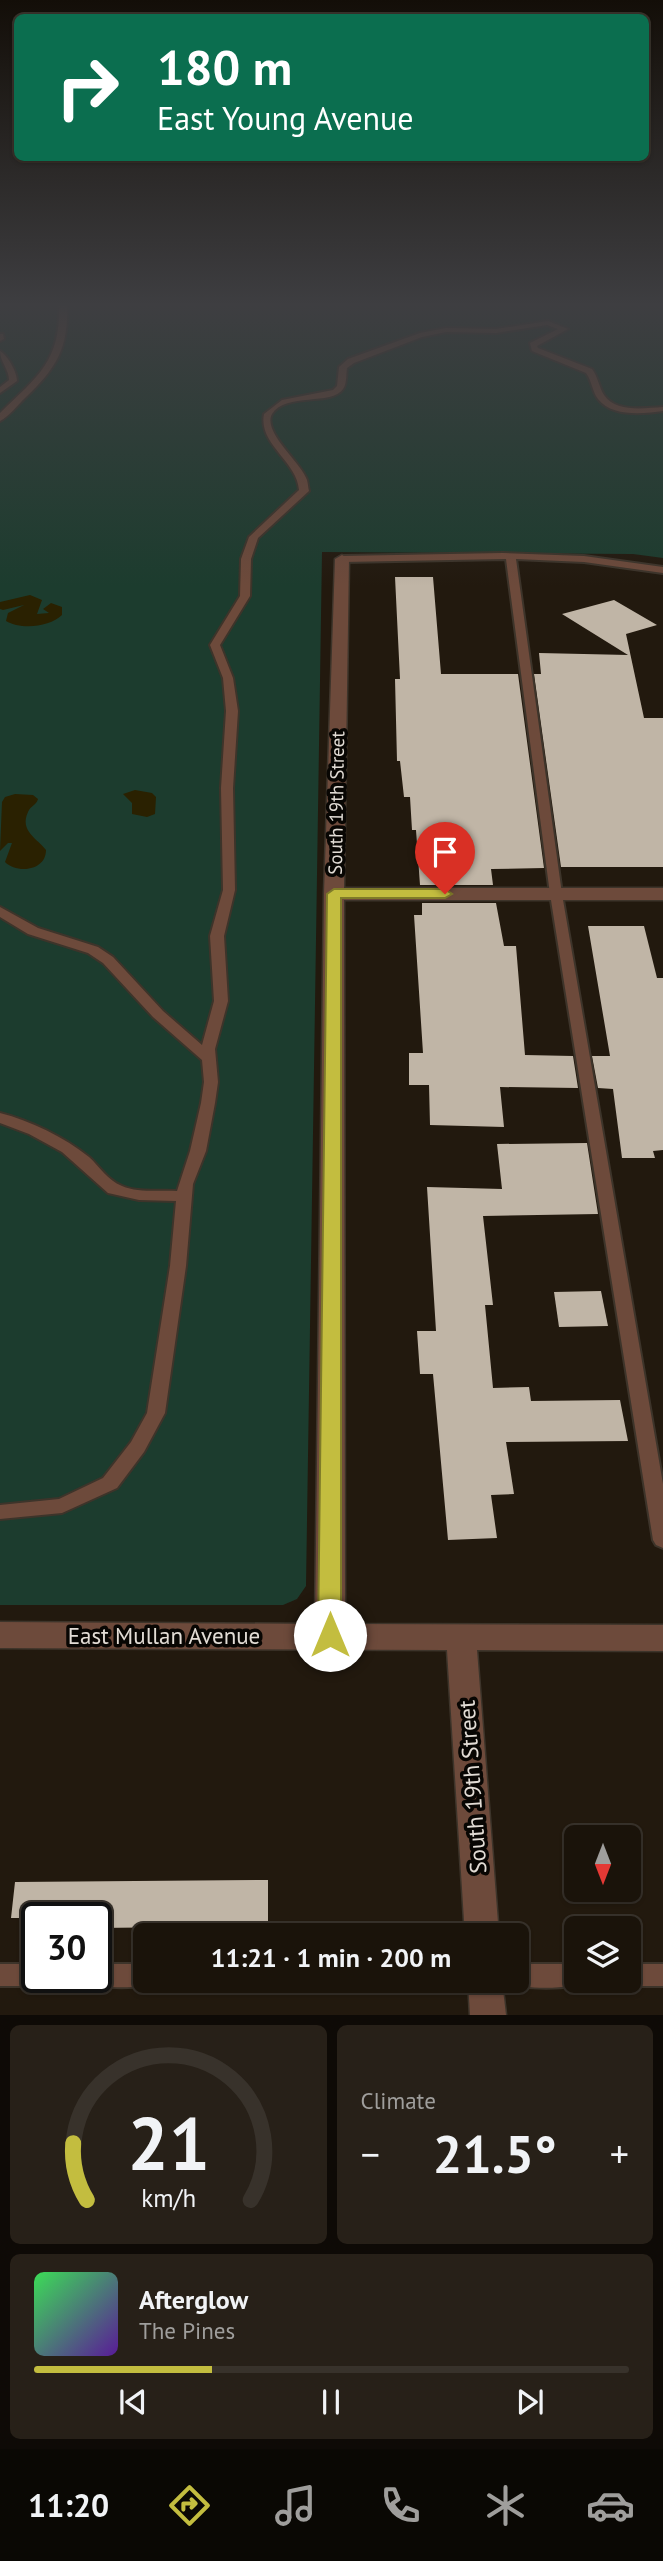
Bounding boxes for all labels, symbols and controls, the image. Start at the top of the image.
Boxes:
text: 180 m [157,35,292,99]
icon: right [42,42,133,133]
text: East Young Avenue [157,97,414,139]
street label: South 19th Street [323,730,349,875]
pin [415,822,475,894]
icon: arrive [426,833,464,871]
position arrow [293,1598,367,1672]
street label: East Mullan Avenue [68,1621,260,1650]
street label: South 19th Street [451,1699,493,1875]
north arrow [564,1825,640,1902]
map controls [564,1825,641,1993]
speed limit sign: 30 [21,1902,112,1993]
button: layers [564,1916,641,1993]
text: 11:21 · 1 min · 200 m [211,1941,451,1974]
text: Climate [361,2086,436,2115]
text: 21 [127,2097,210,2191]
text: 21.5° [433,2120,557,2187]
text: − [361,2129,380,2178]
text: + [610,2129,629,2178]
text: km/h [141,2182,196,2214]
text: Afterglow [139,2283,248,2316]
text: The Pines [139,2316,235,2345]
icon: previous [114,2383,152,2421]
icon: pause [312,2383,350,2421]
icon: next [511,2383,549,2421]
icon: directions [165,2481,214,2530]
icon: music [271,2481,320,2530]
icon: phone [376,2481,425,2530]
icon: climate [481,2481,530,2530]
icon: car [586,2481,635,2530]
text: 11:20 [28,2484,109,2526]

